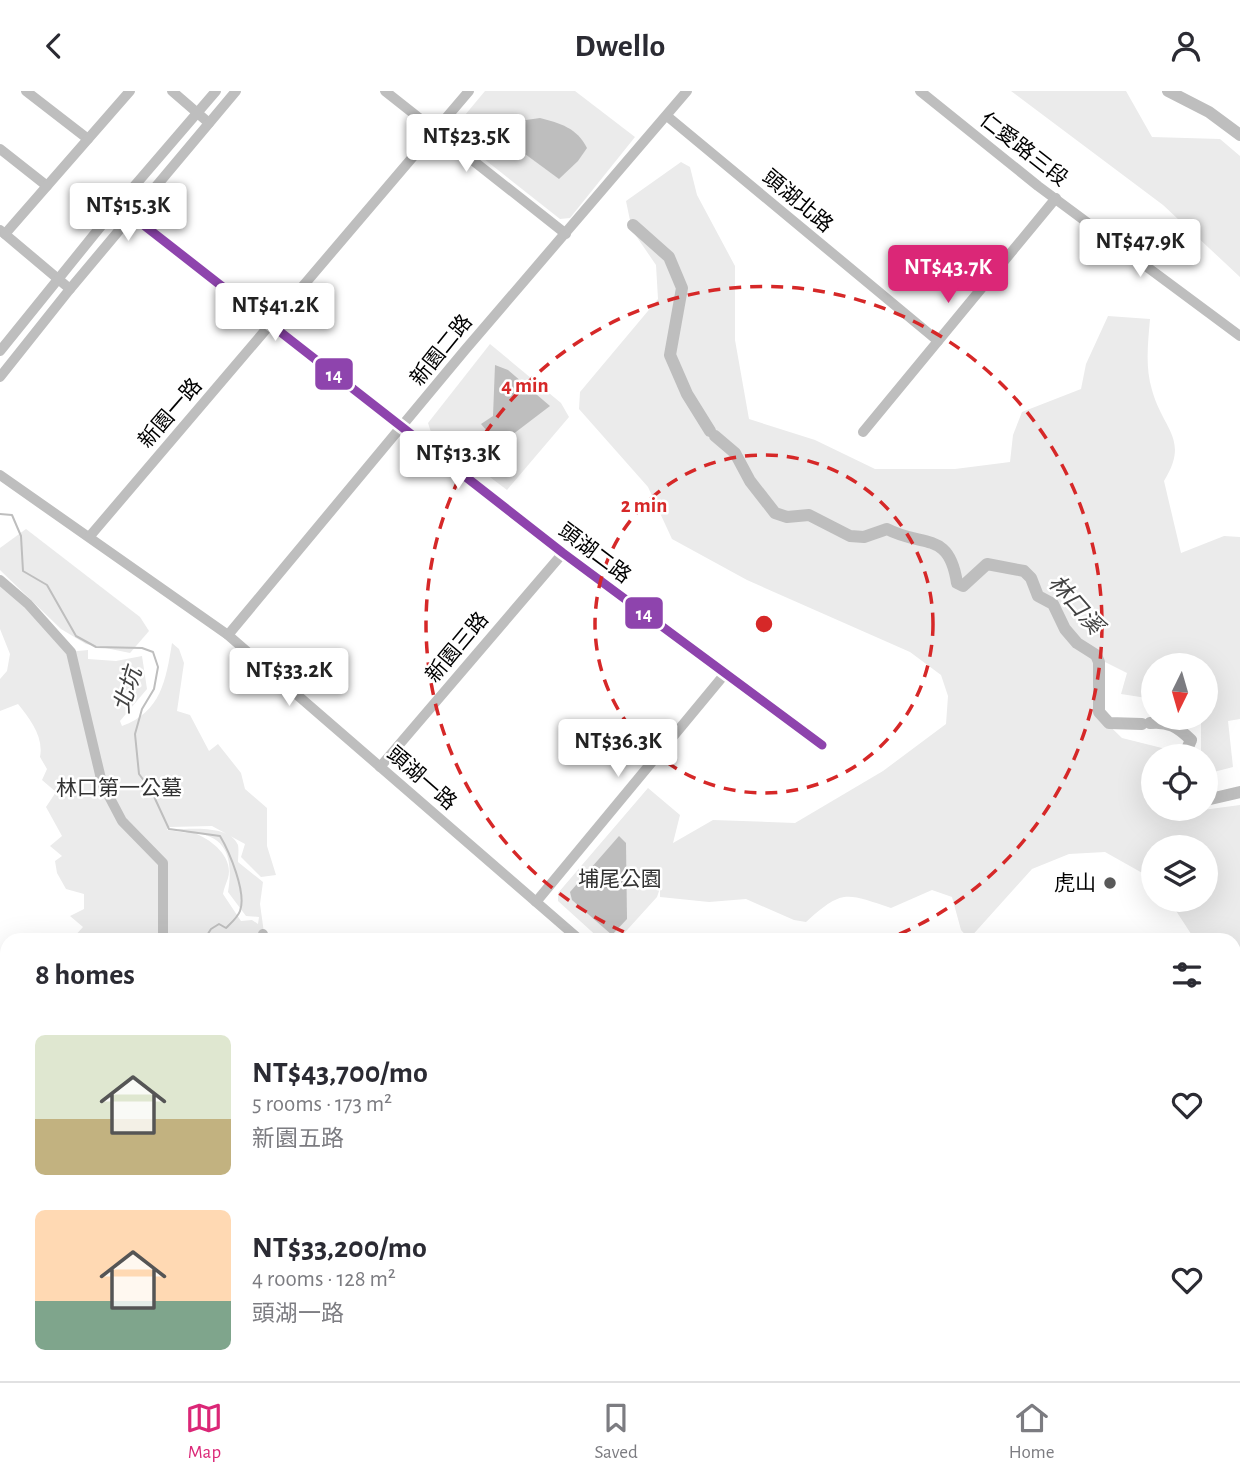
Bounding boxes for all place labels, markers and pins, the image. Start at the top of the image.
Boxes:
pin: NT$23.5K [394,115,538,174]
pin: NT$15.3K [56,183,200,243]
pin: NT$47.9K [1068,219,1212,279]
pin: NT$43.7K [876,245,1020,305]
pin: NT$41.2K [203,283,347,343]
pin: NT$13.3K [386,431,530,491]
centre of rings [752,612,776,636]
pin: NT$33.2K [217,649,361,708]
pin: NT$36.3K [546,719,690,779]
place label: 虎山 [1054,872,1096,894]
marker: 虎山 [1102,875,1118,891]

